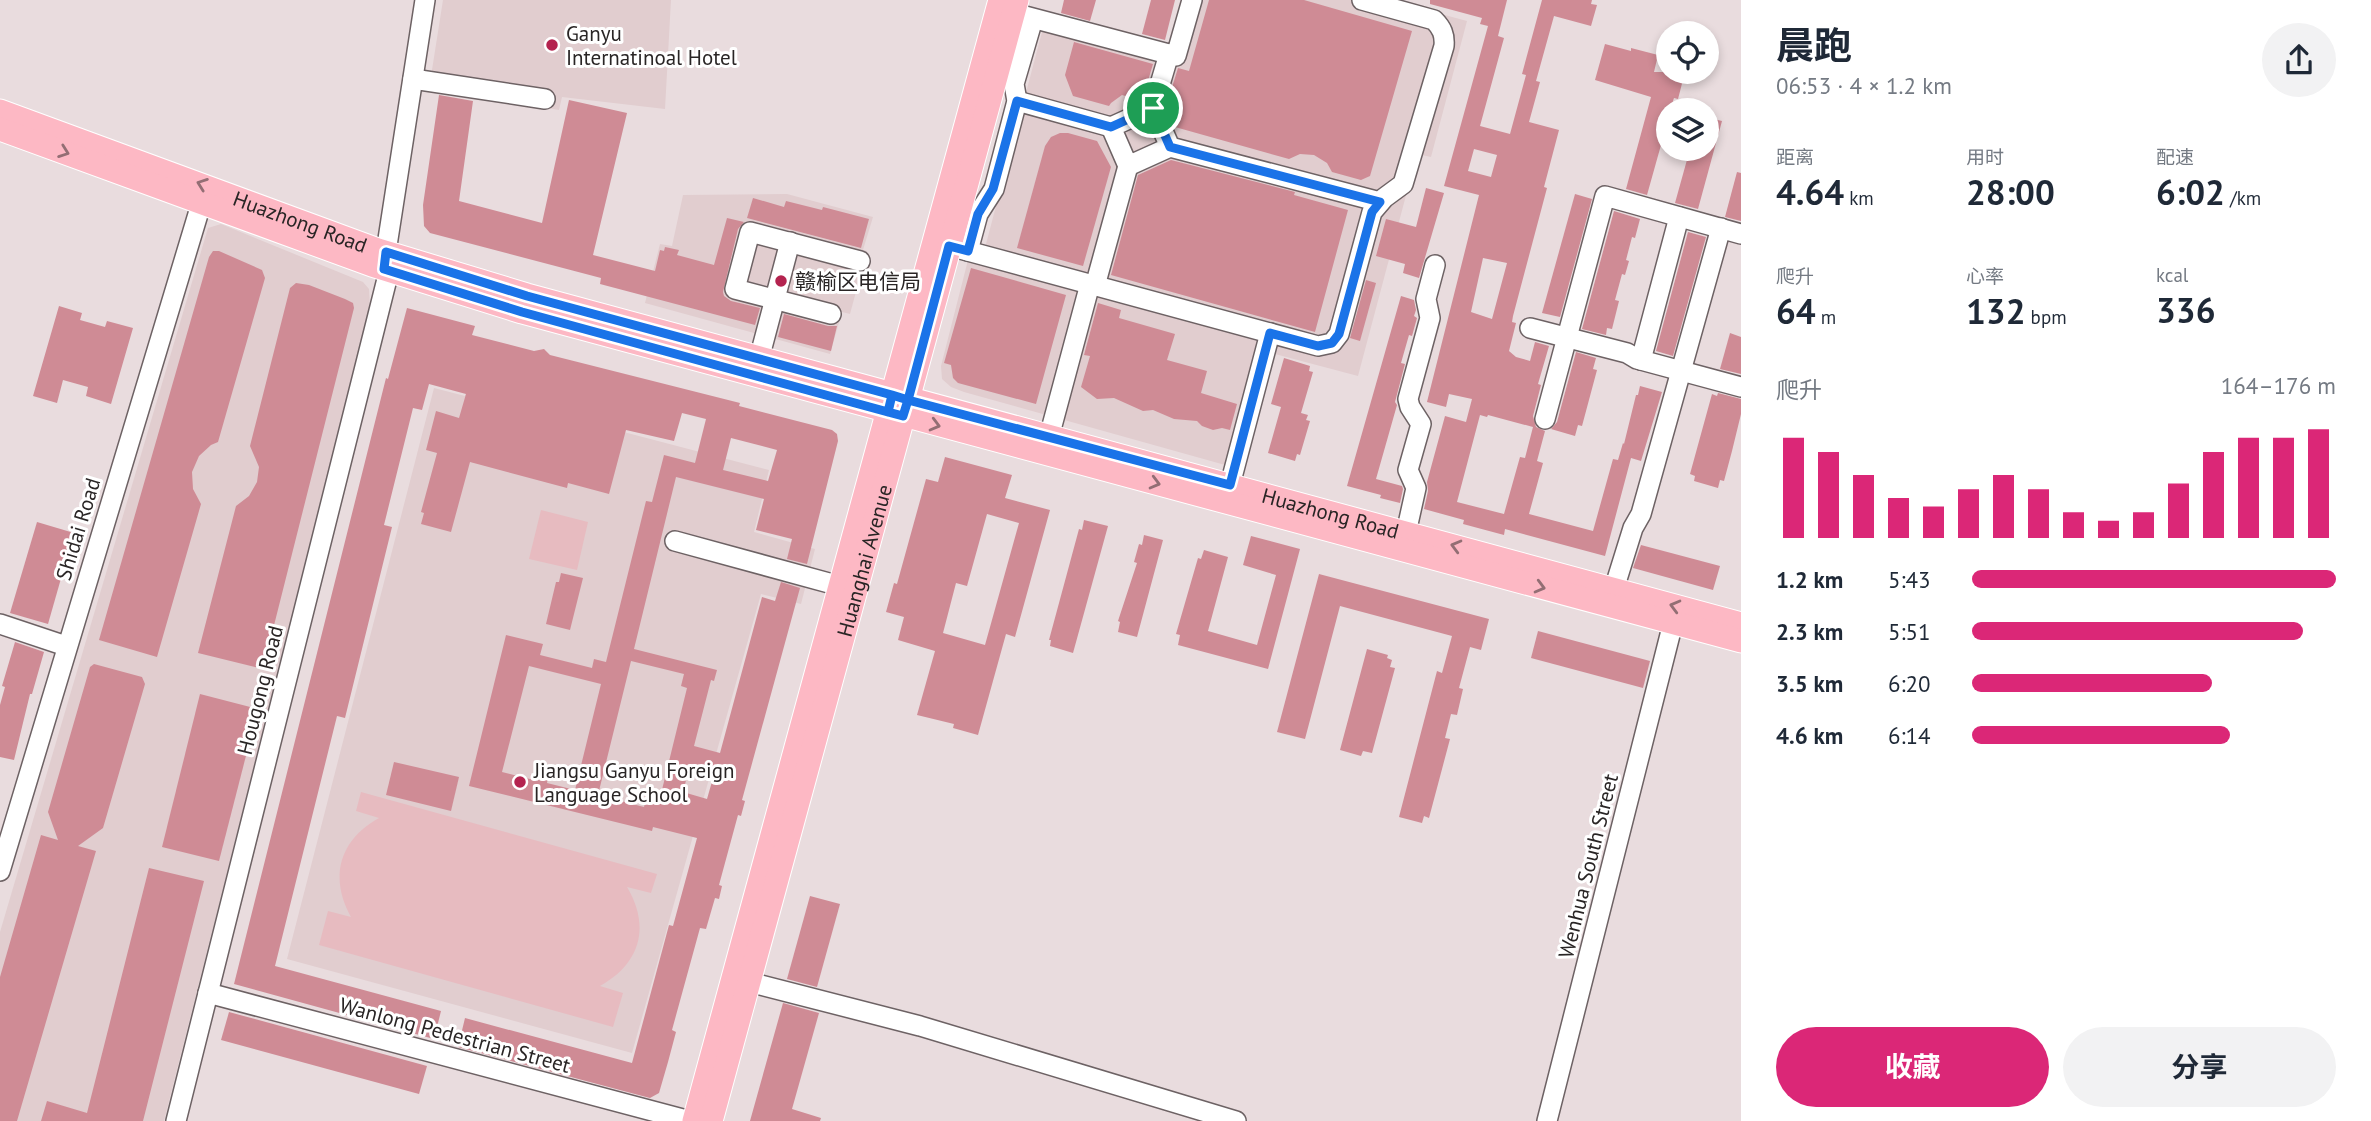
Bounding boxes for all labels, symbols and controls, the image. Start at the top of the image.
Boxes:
place label: Ganyu Internatinoal Hotel [566,20,737,71]
text: 晨跑 [1776,20,1852,69]
map controls [1656,21,1719,161]
button: locate [1656,21,1719,84]
button: share [2262,23,2336,97]
marker: Ganyu Internatinoal Hotel [544,37,560,53]
text: 06:53 · 4 × 1.2 km [1776,71,1952,100]
pin [1123,78,1183,138]
icon: arrive [1134,89,1172,127]
button: layers [1656,98,1719,161]
one-way arrow [58,143,70,157]
text: 距离 [1776,145,1814,169]
text: 用时 [1966,145,2004,169]
text: 配速 [2156,145,2194,169]
text: 4.64 [1776,169,1844,215]
text: 28:00 [1966,169,2055,215]
text: 6:02 [2156,169,2225,215]
one-way arrow [197,178,209,192]
street label: Huazhong Road [230,184,371,258]
text: km [1844,186,1874,210]
text: /km [2225,186,2261,210]
text: kcal [2156,263,2188,287]
text: 爬升 [1776,264,1814,288]
text: 心率 [1966,264,2004,288]
place label: 赣榆区电信局 [795,268,921,295]
marker: 赣榆区电信局 [773,273,789,289]
text: 336 [2156,287,2216,333]
text: 64 [1776,288,1816,334]
text: 132 [1966,288,2026,334]
text: m [1816,305,1836,329]
text: bpm [2026,305,2067,329]
text: 164–176 m [2221,371,2336,400]
text: 爬升 [1776,375,1822,404]
one-way arrow [929,416,941,431]
street label: Shidai Road [50,475,106,583]
one-way arrow [1149,475,1161,489]
street label: Huanghai Avenue [830,481,898,640]
street label: Huazhong Road [1259,481,1402,544]
one-way arrow [1450,540,1462,554]
text: 1.2 km [1776,565,1843,594]
text: 5:43 [1888,565,1931,594]
one-way arrow [1534,579,1546,593]
one-way arrow [1669,600,1681,614]
text: 2.3 km [1776,617,1843,646]
text: 5:51 [1888,617,1931,646]
street label: Hougong Road [231,623,289,757]
text: 3.5 km [1776,669,1843,698]
text: 6:20 [1888,669,1931,698]
text: 4.6 km [1776,721,1843,750]
text: 6:14 [1888,721,1931,750]
place label: Jiangsu Ganyu Foreign Language School [533,757,734,808]
street label: Wenhua South Street [1552,771,1624,961]
marker: Jiangsu Ganyu Foreign Language School [512,774,528,790]
street label: Wanlong Pedestrian Street [337,991,573,1079]
button: 收藏 [1776,1027,2049,1107]
button: 分享 [2063,1027,2336,1107]

